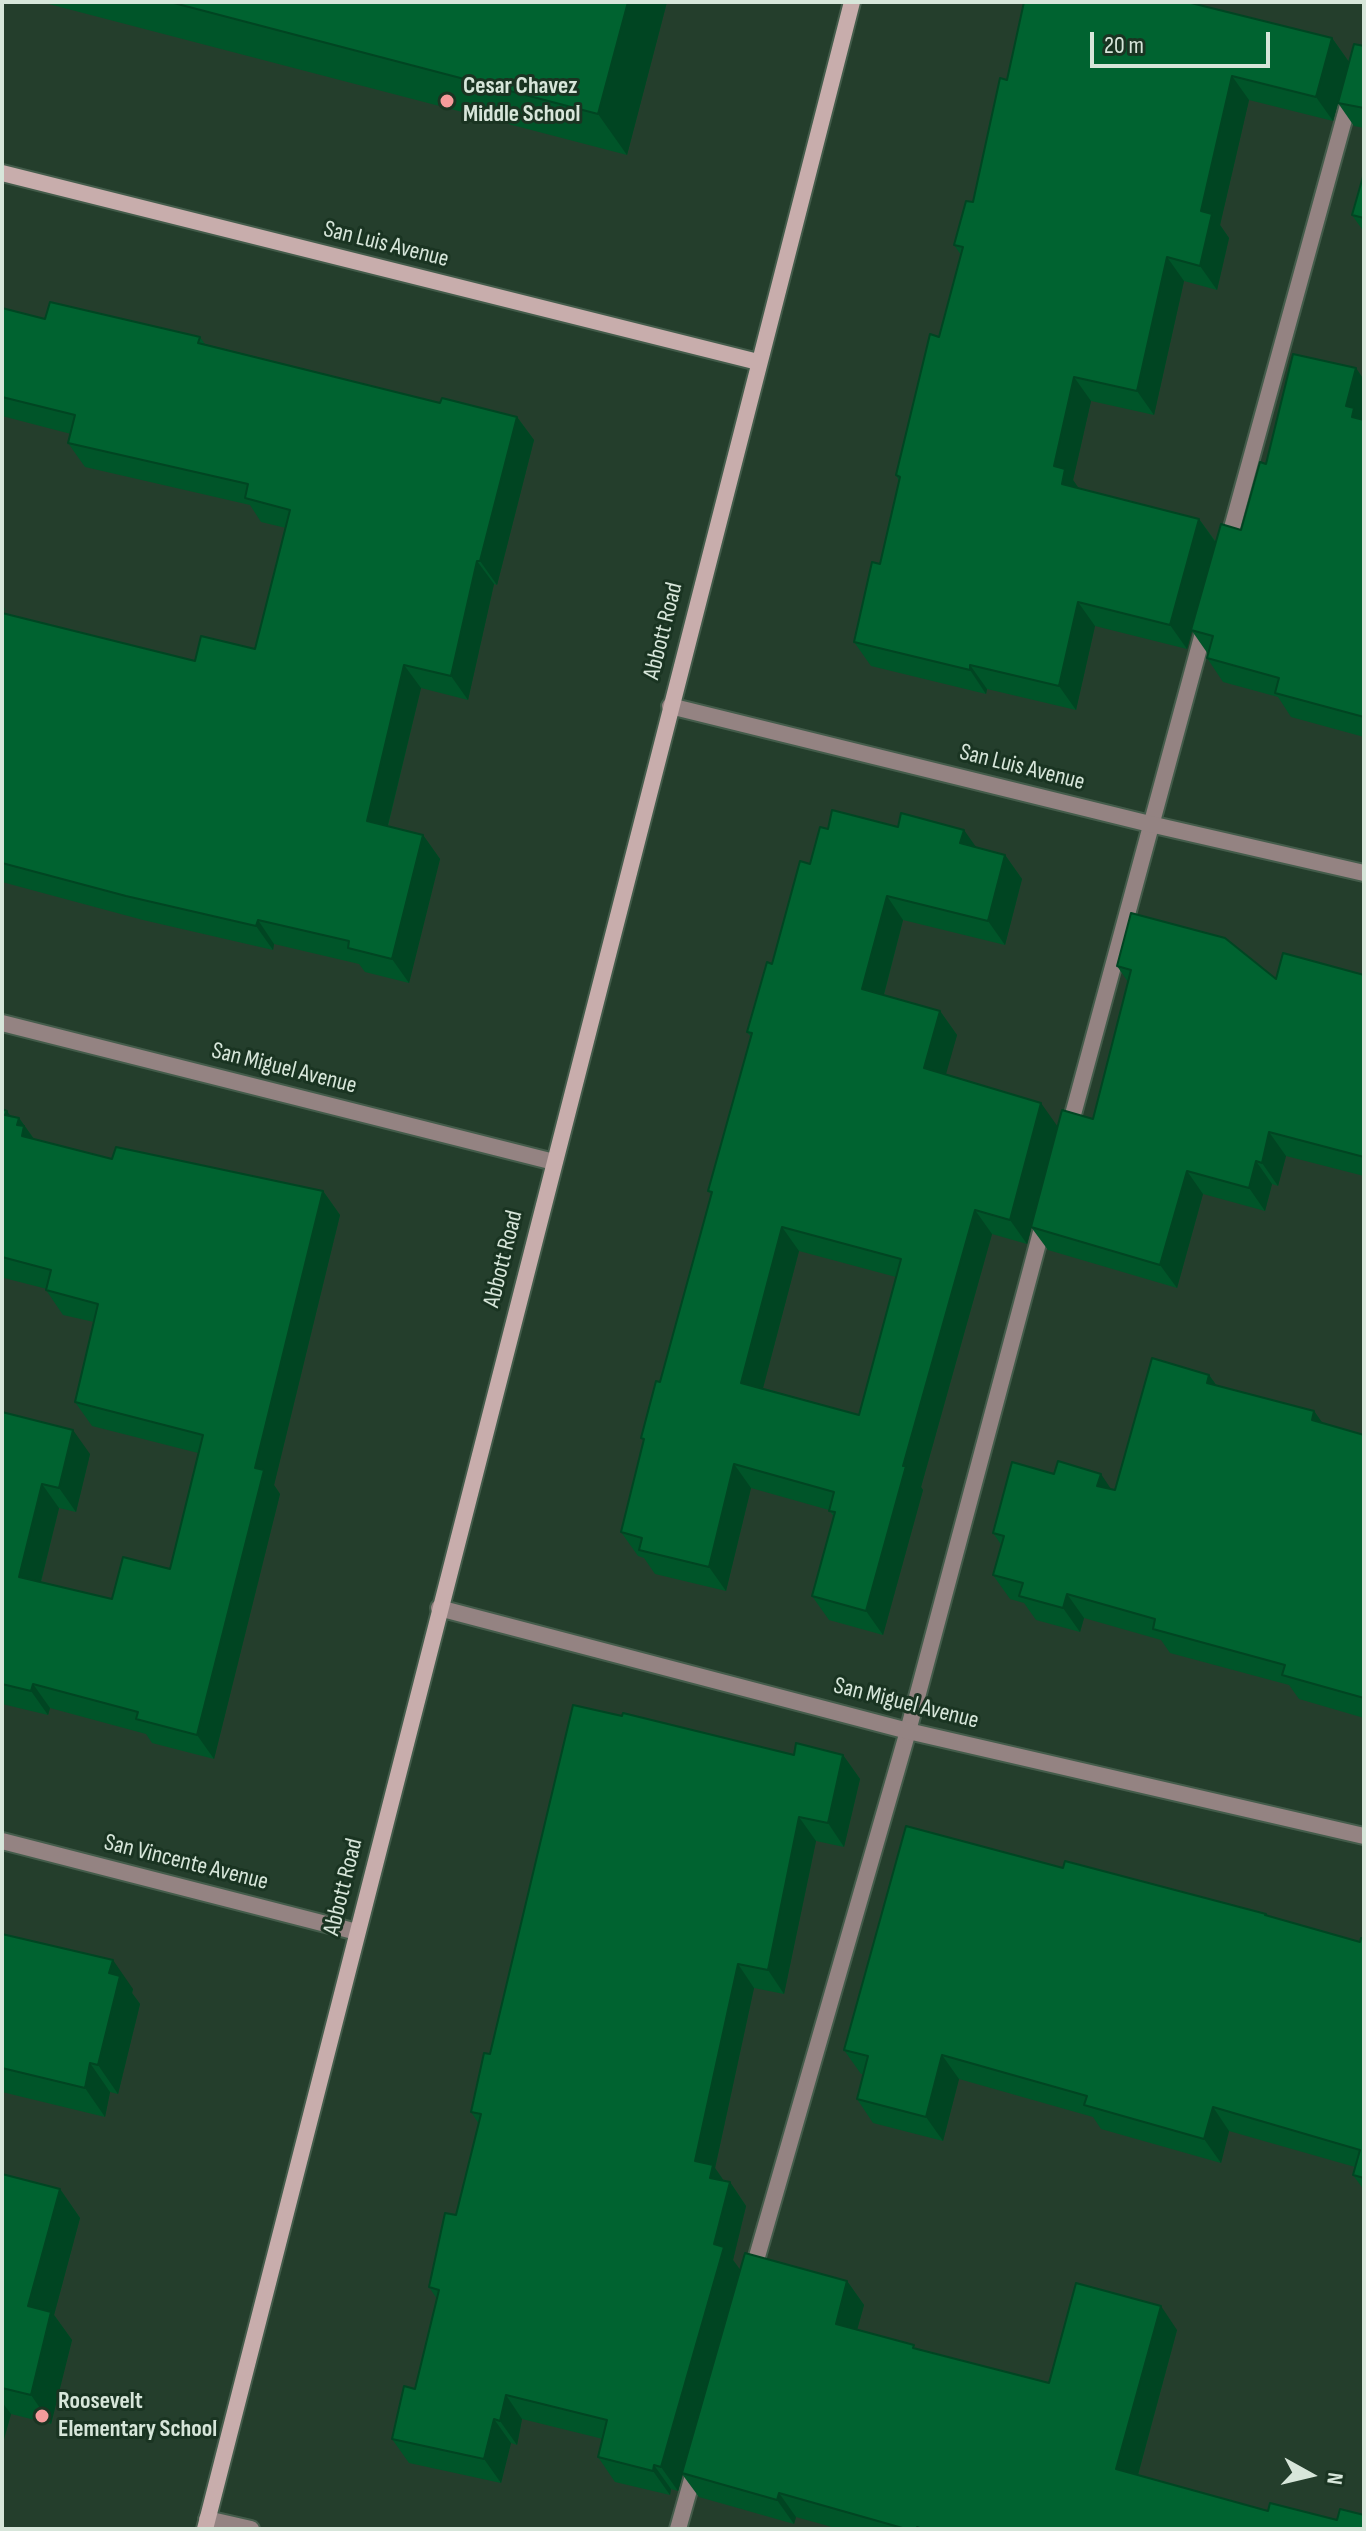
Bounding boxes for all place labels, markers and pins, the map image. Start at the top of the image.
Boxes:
place label: Cesar Chavez Middle School [463,73,580,129]
marker: Cesar Chavez Middle School [438,92,456,110]
place label: Roosevelt Elementary School [58,2388,217,2444]
marker: Roosevelt Elementary School [33,2407,51,2425]

